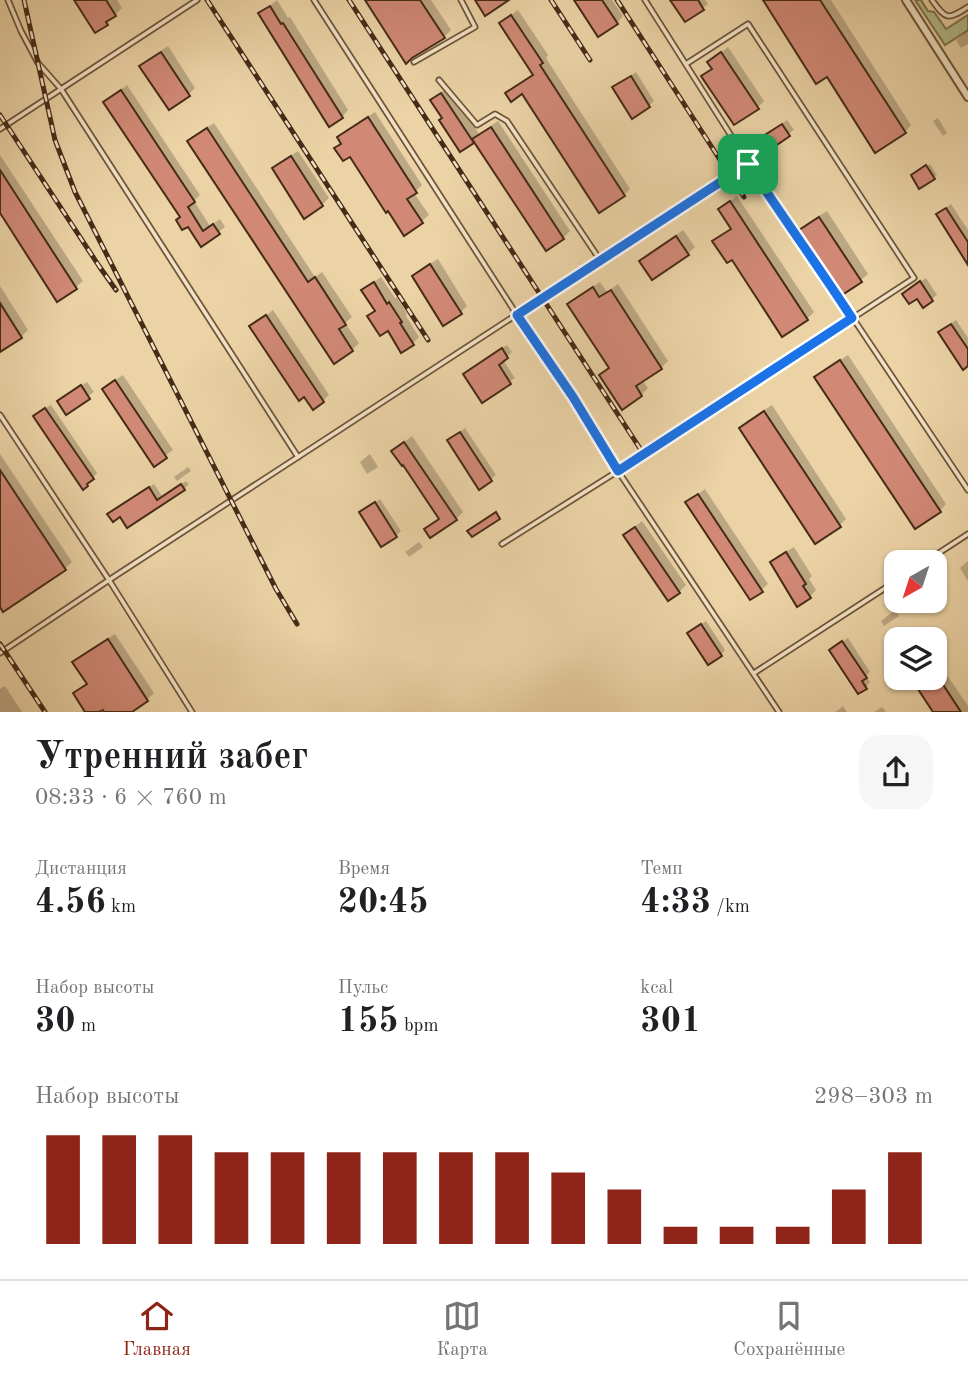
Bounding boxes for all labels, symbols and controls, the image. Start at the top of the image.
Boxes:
pin [718,134,778,194]
icon: arrive [729,145,767,183]
north arrow [884,550,947,612]
map controls [884,550,947,690]
button: layers [884,627,947,690]
button: share [859,735,933,809]
text: Утренний забег [35,739,308,777]
text: 08:33 · 6 × 760 m [35,786,227,809]
text: Дистанция [35,860,127,879]
text: Время [338,860,390,879]
text: Темп [640,860,683,879]
text: 4.56 [35,885,106,920]
text: 20:45 [338,885,429,920]
text: 4:33 [640,885,711,920]
text: km [106,898,136,917]
text: /km [711,898,750,917]
text: Набор высоты [35,979,154,998]
text: Пульс [338,979,388,998]
text: kcal [640,979,673,998]
text: 30 [35,1004,76,1039]
text: 155 [338,1004,399,1039]
text: 301 [640,1004,701,1039]
text: m [76,1017,96,1036]
text: bpm [399,1017,439,1036]
text: Набор высоты [35,1085,179,1108]
text: 298–303 m [814,1085,933,1108]
tab: Главная [123,1297,191,1362]
tab: Карта [436,1297,488,1362]
tab: Сохранённые [733,1297,845,1362]

